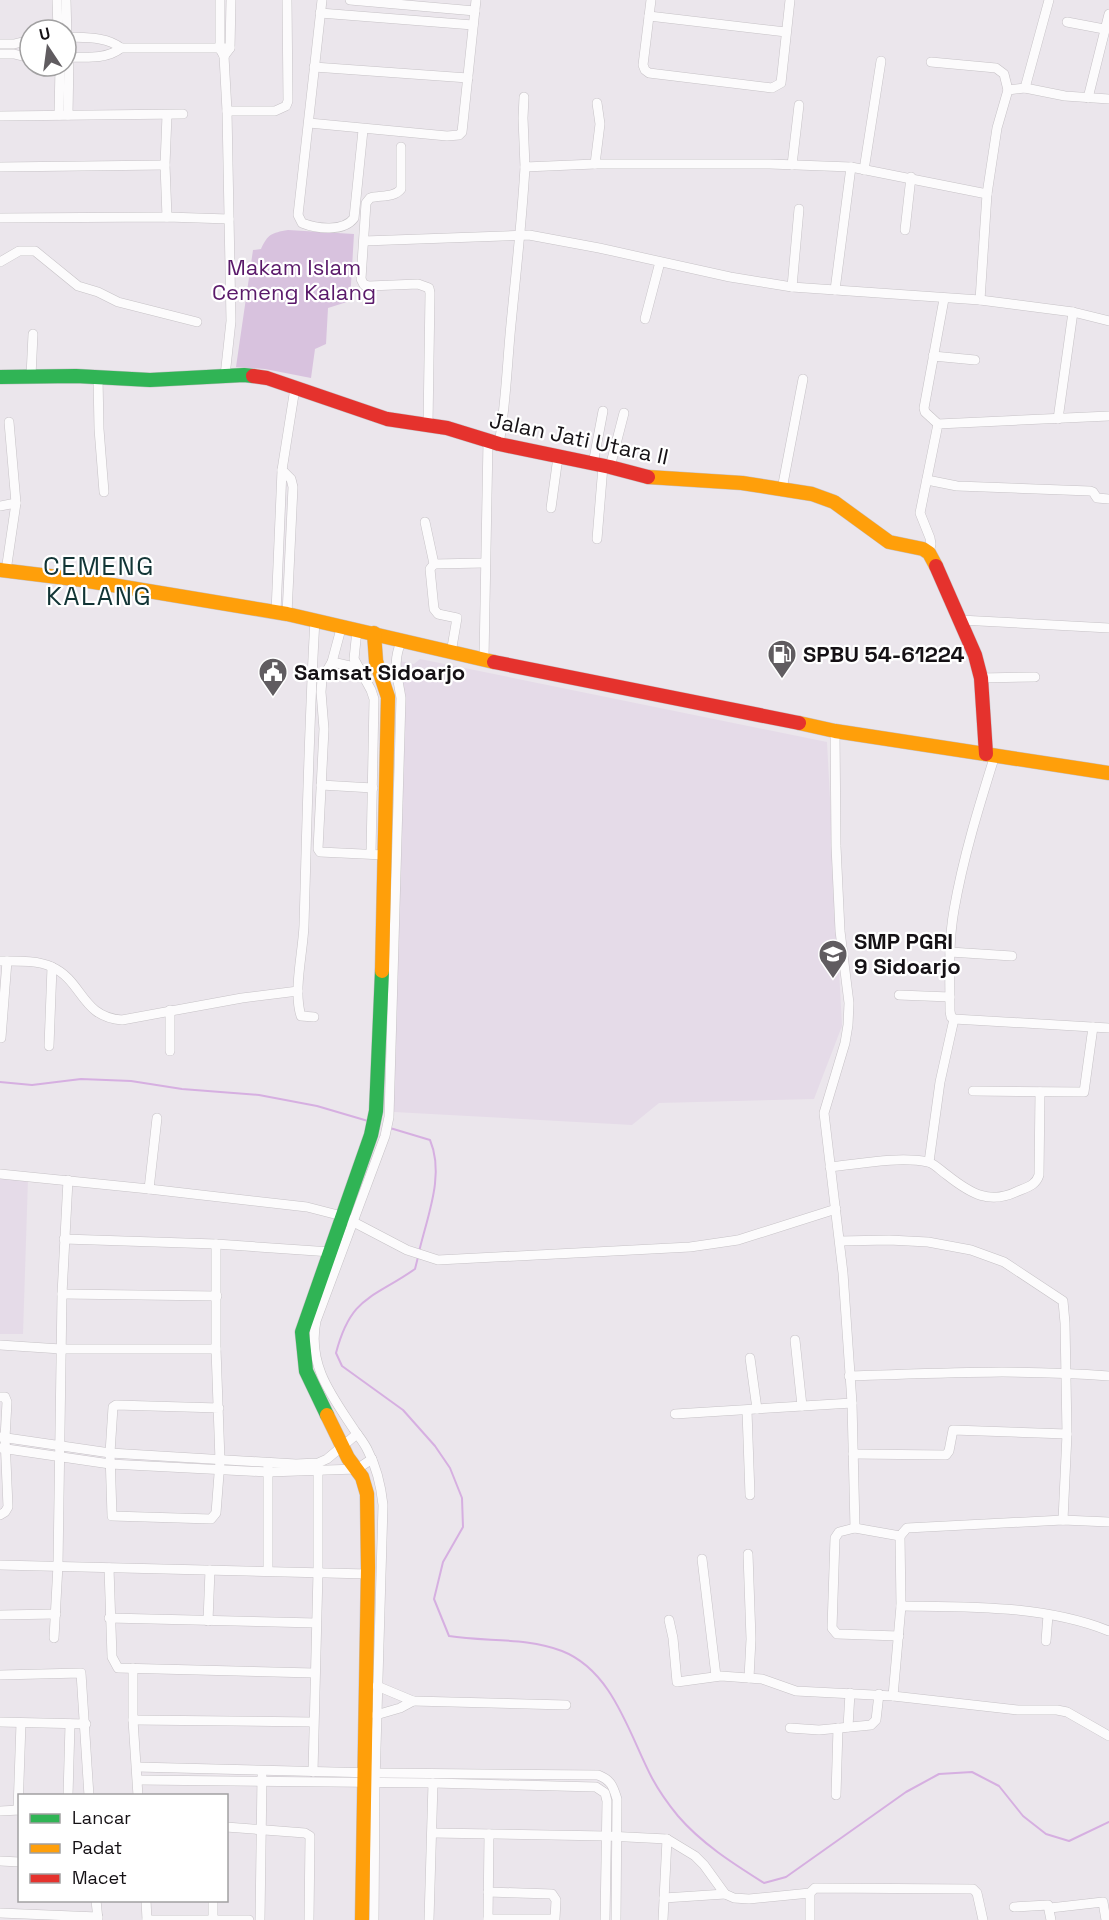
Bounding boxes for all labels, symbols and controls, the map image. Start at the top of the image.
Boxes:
north arrow [18,18,78,78]
text: U [37,22,52,45]
park label: Makam Islam Cemeng Kalang [212,253,376,306]
street label: Jalan Jati Utara II [487,405,671,471]
district label: CEMENG KALANG [43,549,155,613]
fuel station icon: SPBU 54-61224 [766,638,798,680]
place label: SPBU 54-61224 [803,640,964,668]
public building icon: Samsat Sidoarjo [257,656,289,698]
place label: Samsat Sidoarjo [294,658,465,686]
place label: SMP PGRI 9 Sidoarjo [854,927,961,980]
school or university icon: SMP PGRI 9 Sidoarjo [817,938,849,980]
legend [18,1794,228,1902]
text: Lancar [72,1806,131,1829]
text: Padat [72,1836,122,1859]
text: Macet [72,1866,127,1889]

